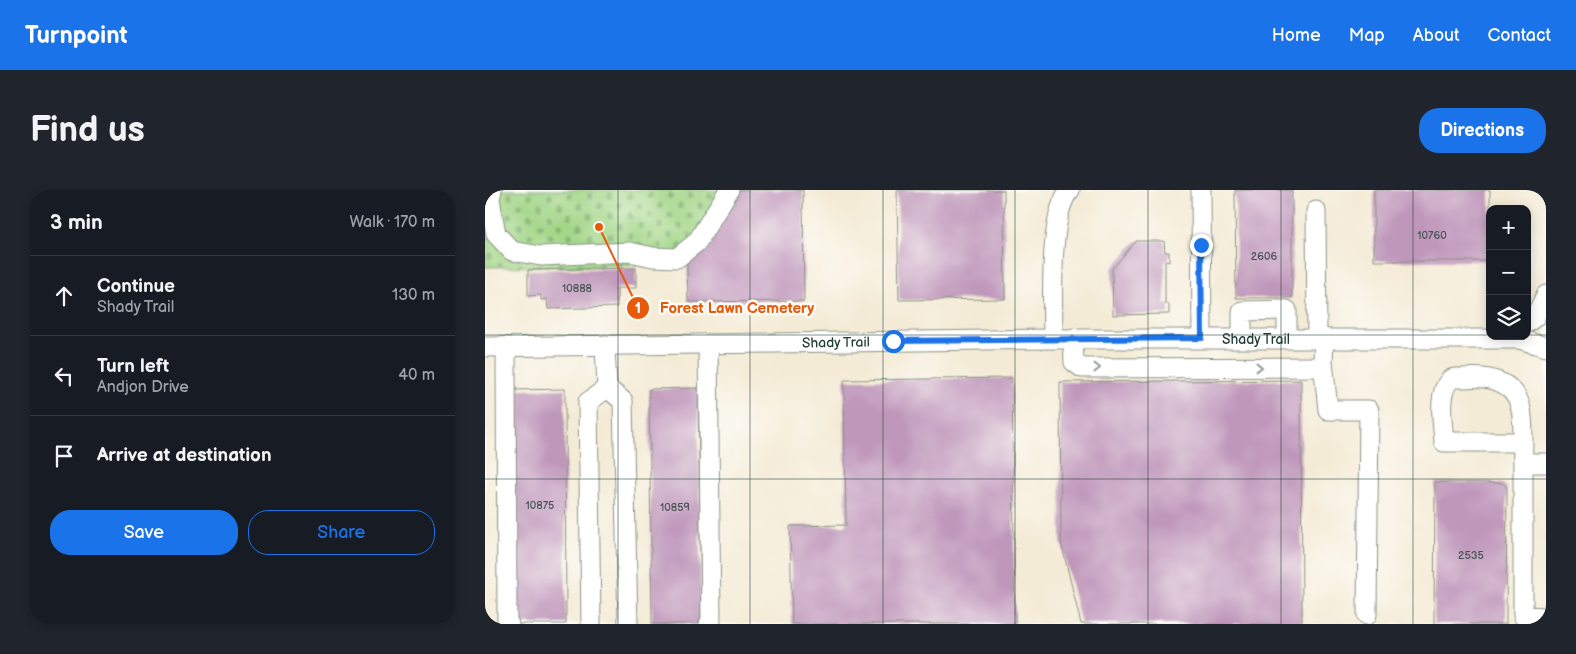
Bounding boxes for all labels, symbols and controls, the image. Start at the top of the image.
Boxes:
text: Turnpoint [25,21,128,50]
text: Home [1272,25,1321,46]
text: Map [1349,25,1385,46]
text: About [1413,25,1460,46]
text: Contact [1488,25,1551,46]
button: Directions [1419,108,1546,153]
text: Find us [30,109,145,152]
map controls [1486,205,1531,340]
button: + [1486,205,1531,250]
text: 3 min [50,210,103,235]
text: Walk · 170 m [349,213,435,232]
house number: 10760 [1417,229,1447,242]
route end [1190,234,1213,257]
house number: 2606 [1251,250,1277,263]
button: − [1486,250,1531,295]
text: Continue [97,275,175,298]
icon: ahead [50,282,78,310]
house number: 10888 [562,282,592,295]
text: 130 m [392,286,435,305]
callout: Forest Lawn Cemetery [625,293,825,323]
button: layers [1486,295,1531,340]
text: Shady Trail [97,298,174,317]
text: 1 [635,299,641,318]
text: Forest Lawn Cemetery [660,299,814,318]
route start [882,330,905,353]
street label: Shady Trail [1222,331,1290,348]
street label: Shady Trail [802,334,870,352]
text: Turn left [97,355,169,378]
icon: left [50,362,78,390]
one-way arrow [1256,362,1264,372]
one-way arrow [1094,363,1101,373]
text: 40 m [398,366,435,385]
text: Andjon Drive [97,378,189,397]
icon: arrive [50,442,78,470]
text: Arrive at destination [97,444,272,467]
house number: 10875 [526,499,554,512]
house number: 10859 [660,501,690,514]
button: Save [50,510,238,555]
button: Share [248,510,435,555]
house number: 2535 [1458,549,1484,562]

